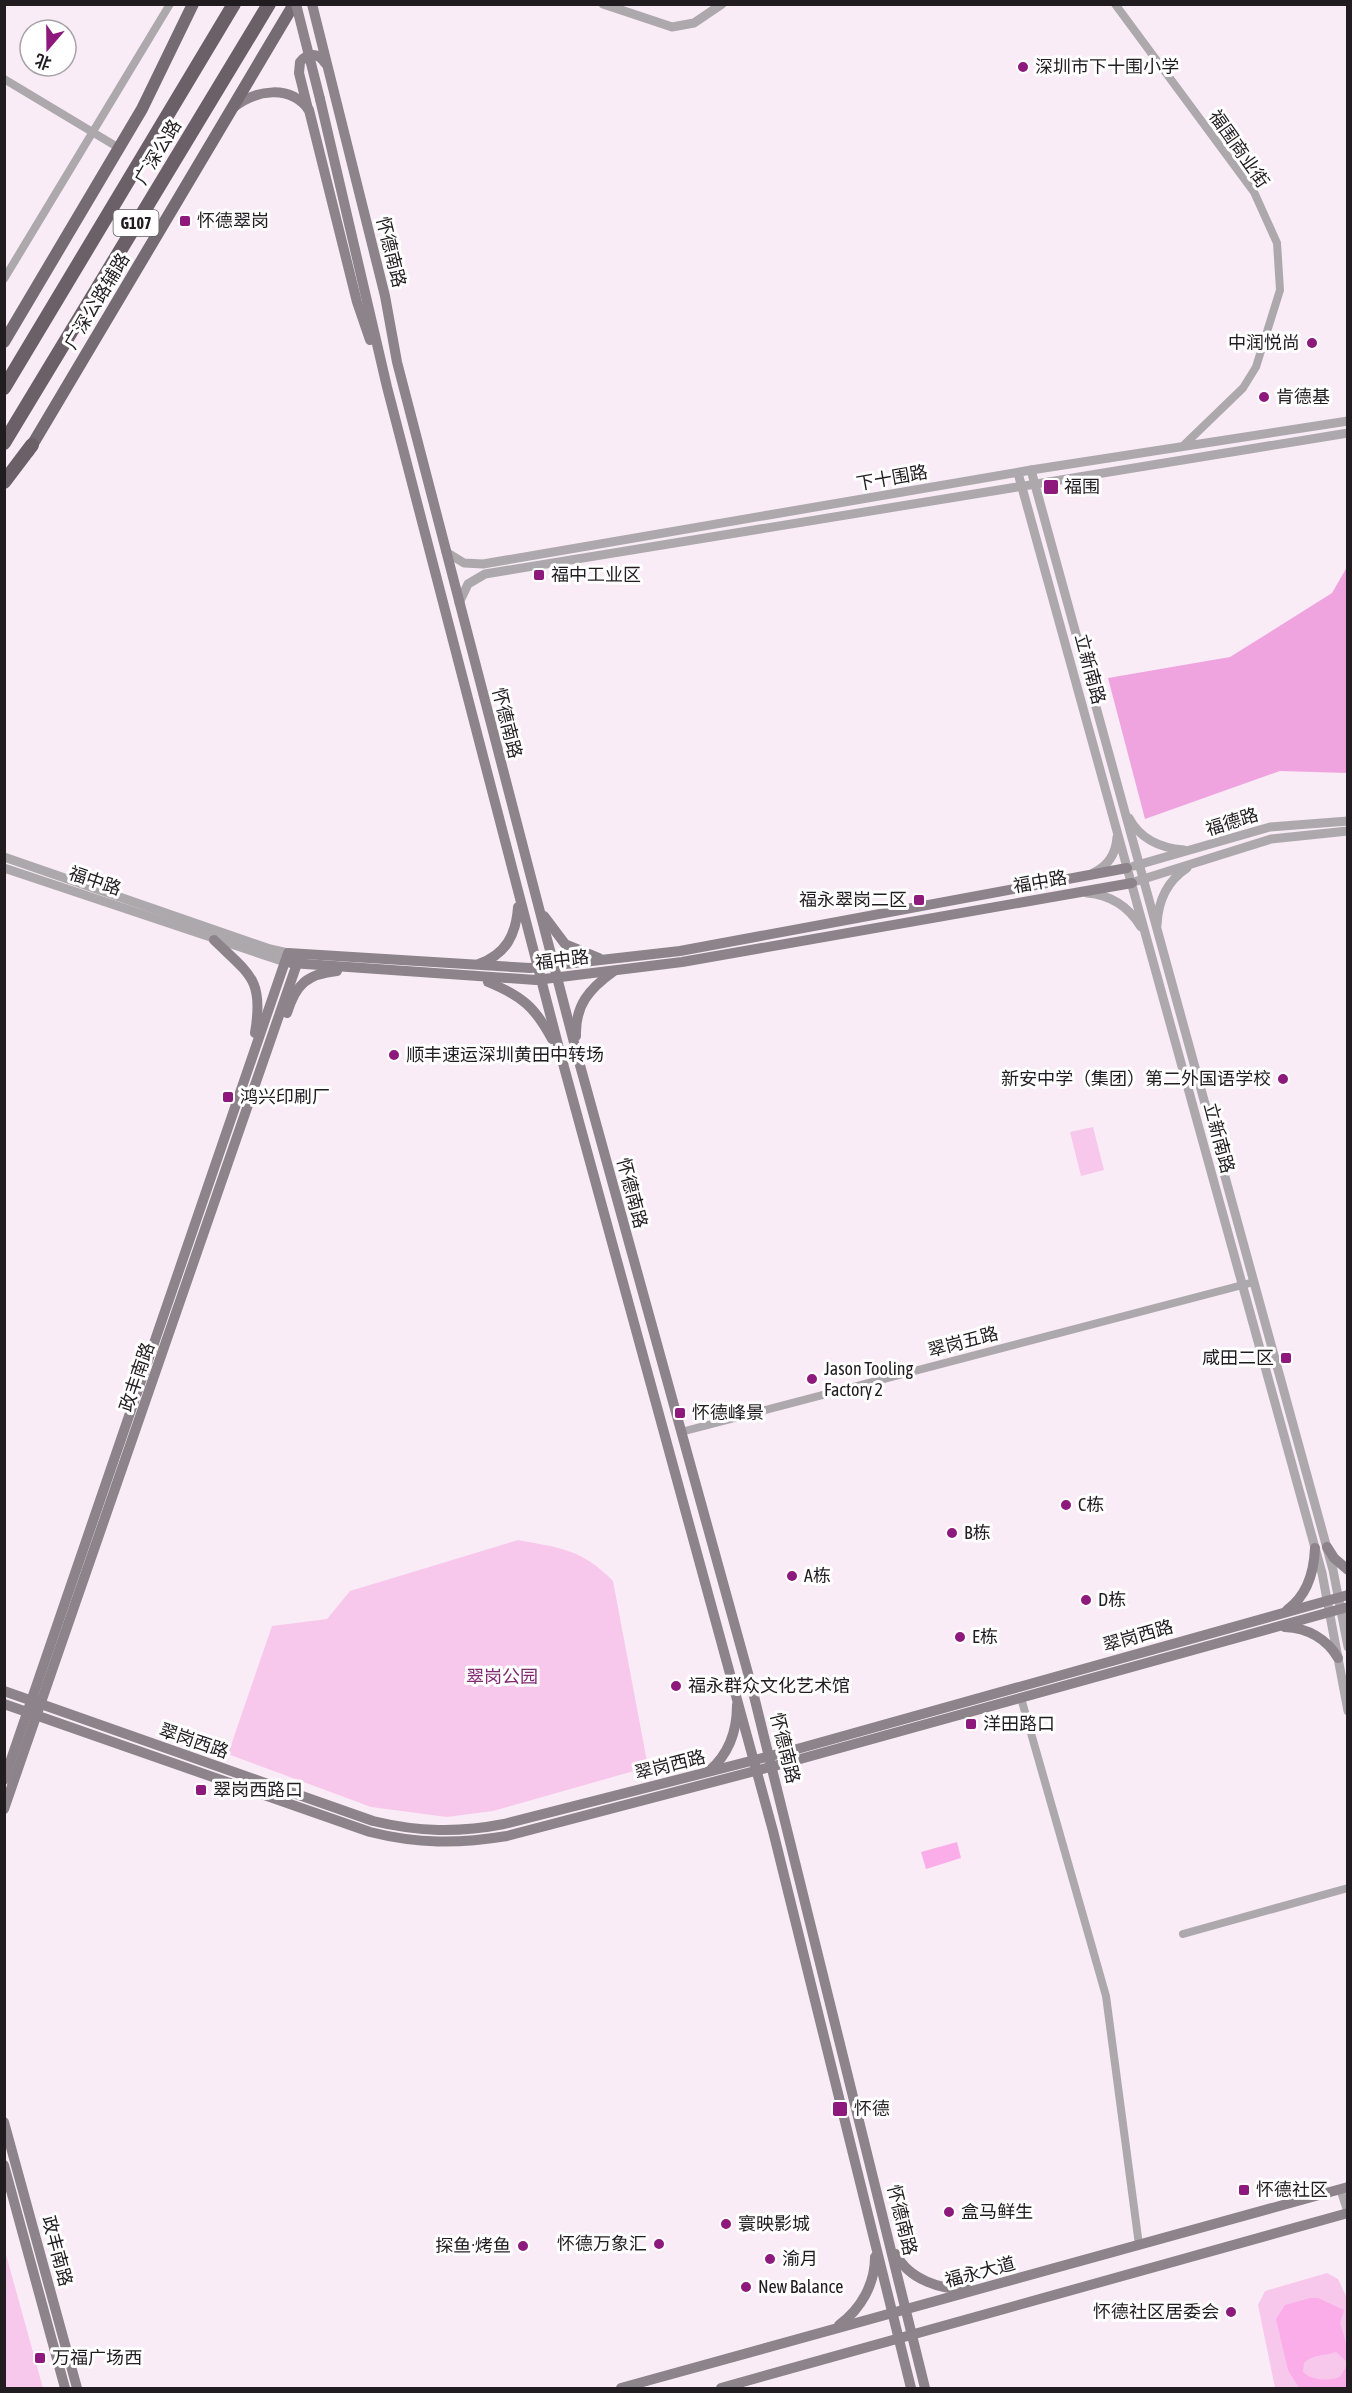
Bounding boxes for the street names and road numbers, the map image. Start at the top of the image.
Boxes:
street label: 福围商业街 [1205,106,1274,192]
street label: 广深公路 [130,115,185,188]
road number: G107 [114,210,158,236]
street label: 怀德南路 [373,214,410,289]
street label: 广深公路辅路 [60,249,133,352]
street label: 下十围路 [855,461,929,494]
street label: 立新南路 [1071,631,1110,706]
street label: 怀德南路 [489,685,526,760]
street label: 福德路 [1203,804,1261,839]
street label: 福中路 [66,862,124,899]
street label: 福中路 [1012,866,1068,897]
street label: 福中路 [534,946,590,973]
street label: 立新南路 [1200,1100,1239,1175]
street label: 怀德南路 [613,1155,652,1230]
street label: 翠岗五路 [925,1322,1000,1361]
street label: 政丰南路 [115,1339,158,1414]
street label: 翠岗西路 [1100,1616,1175,1656]
street label: 怀德南路 [767,1710,804,1785]
street label: 翠岗西路 [157,1719,232,1762]
street label: 翠岗西路 [632,1746,707,1783]
street label: 怀德南路 [884,2182,921,2257]
street label: 政丰南路 [38,2213,77,2288]
street label: 福永大道 [942,2252,1017,2291]

